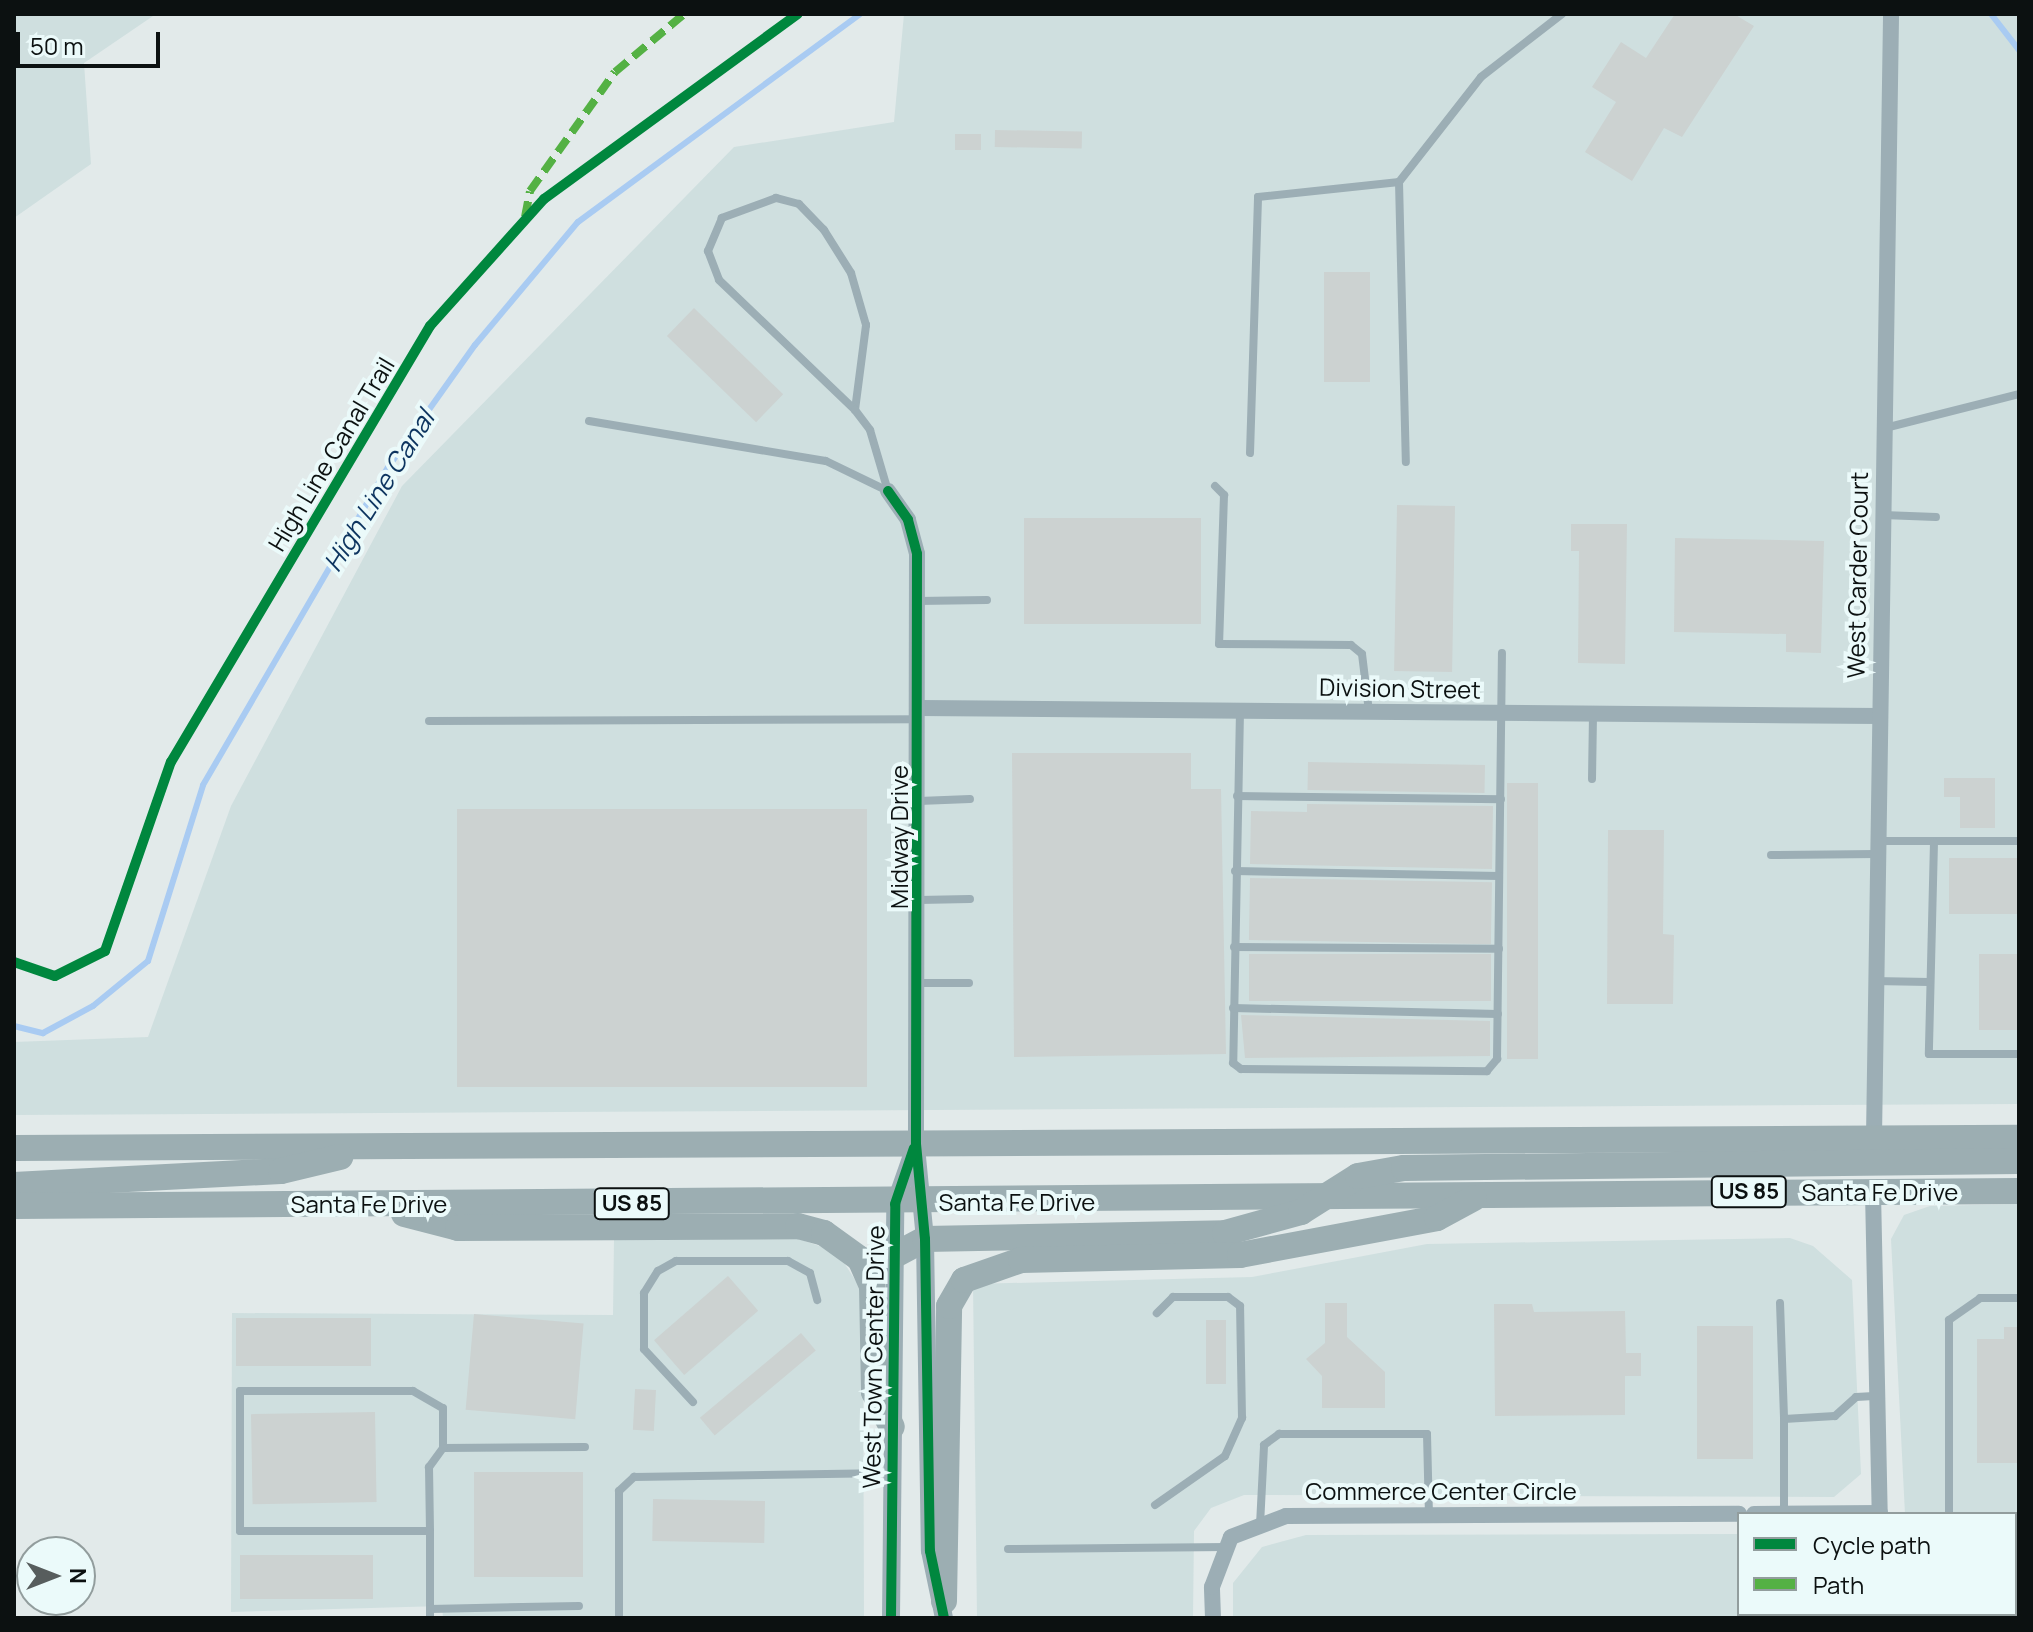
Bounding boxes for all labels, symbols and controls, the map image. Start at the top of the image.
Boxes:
scale bar [20,16,164,66]
text: 50 m [30,29,84,62]
street label: High Line Canal Trail [262,352,400,556]
water label: High Line Canal [317,405,441,577]
street label: West Carder Court [1841,471,1873,679]
street label: Division Street [1319,672,1481,704]
street label: Midway Drive [885,765,913,909]
road number: US 85 [1709,1174,1789,1210]
street label: Santa Fe Drive [1802,1178,1958,1206]
road number: US 85 [592,1186,672,1222]
street label: Santa Fe Drive [939,1188,1095,1216]
street label: Santa Fe Drive [291,1190,447,1218]
street label: West Town Center Drive [856,1225,890,1489]
street label: Commerce Center Circle [1305,1477,1577,1505]
legend [1737,1512,2017,1616]
text: Cycle path [1813,1528,1931,1561]
north arrow [16,1536,96,1616]
text: N [63,1568,93,1584]
text: Path [1813,1568,1864,1601]

